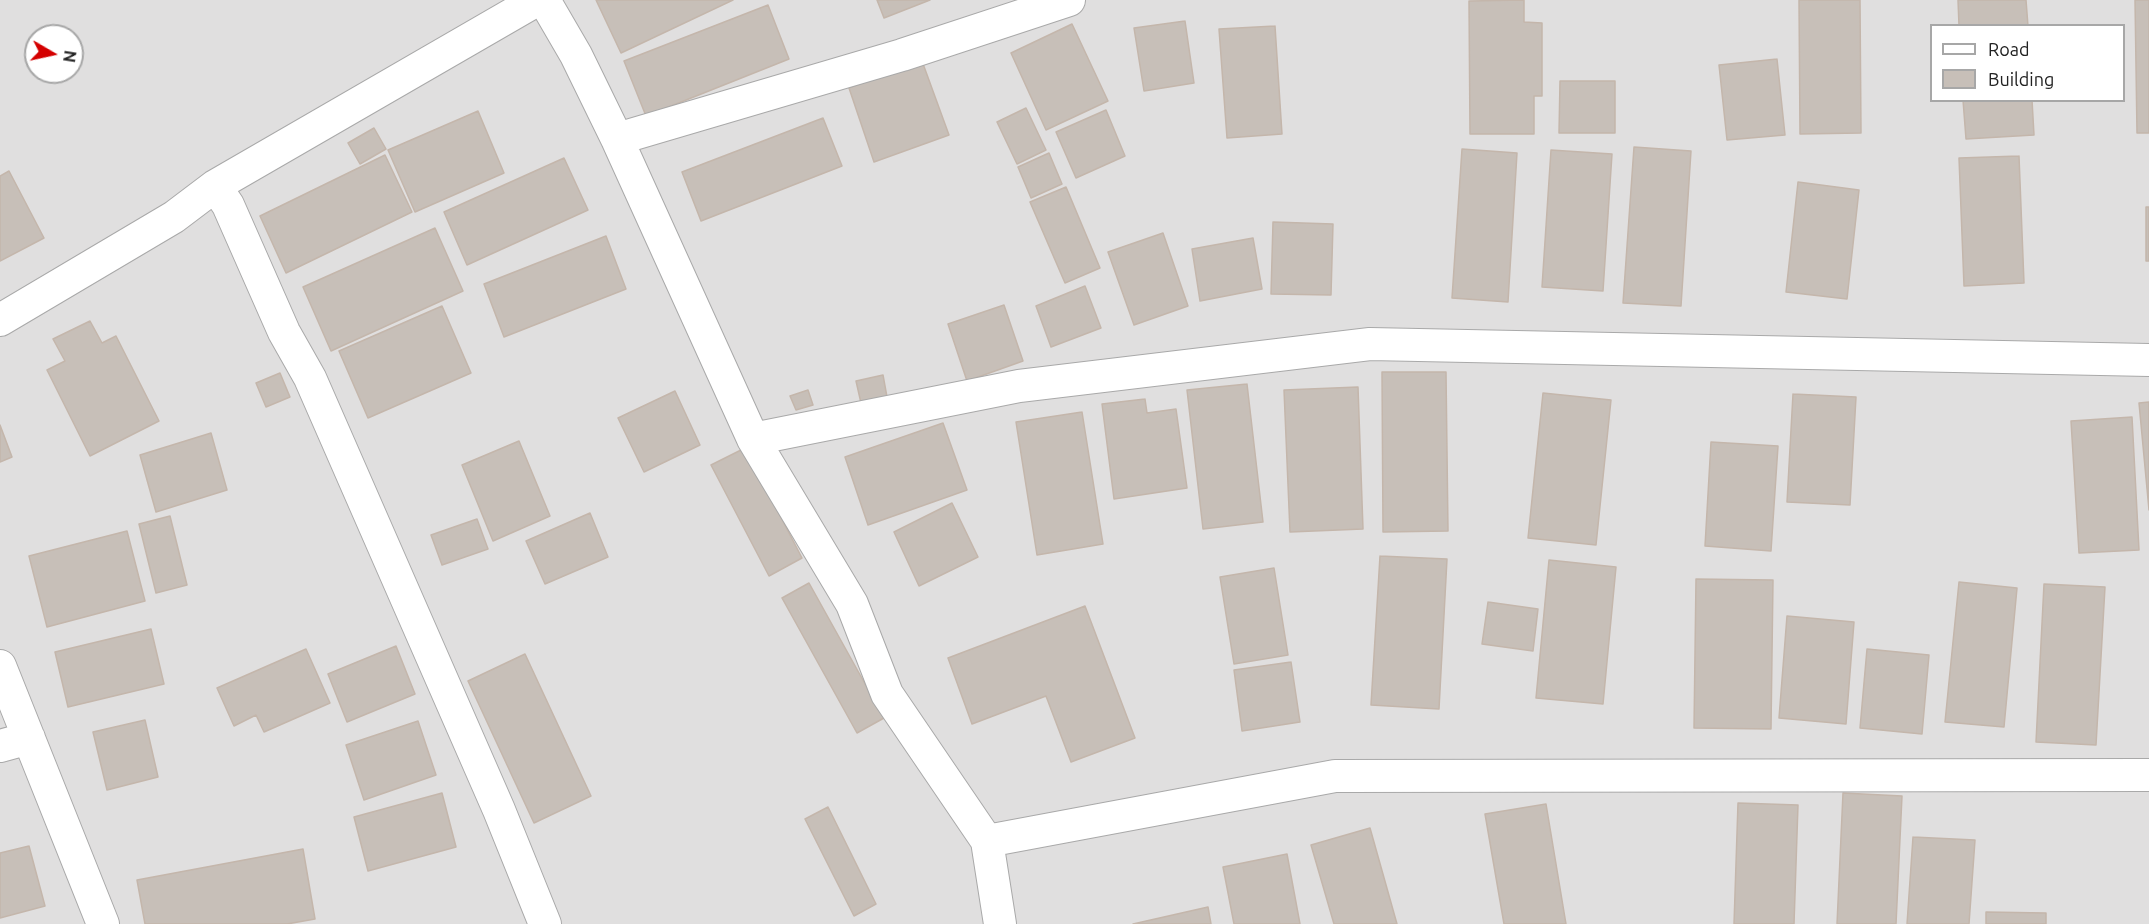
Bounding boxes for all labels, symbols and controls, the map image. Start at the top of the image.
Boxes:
north arrow [24,24,84,84]
legend [1930,24,2125,102]
text: Road [1988,39,2030,59]
text: N [60,49,80,64]
text: Building [1988,69,2054,89]

